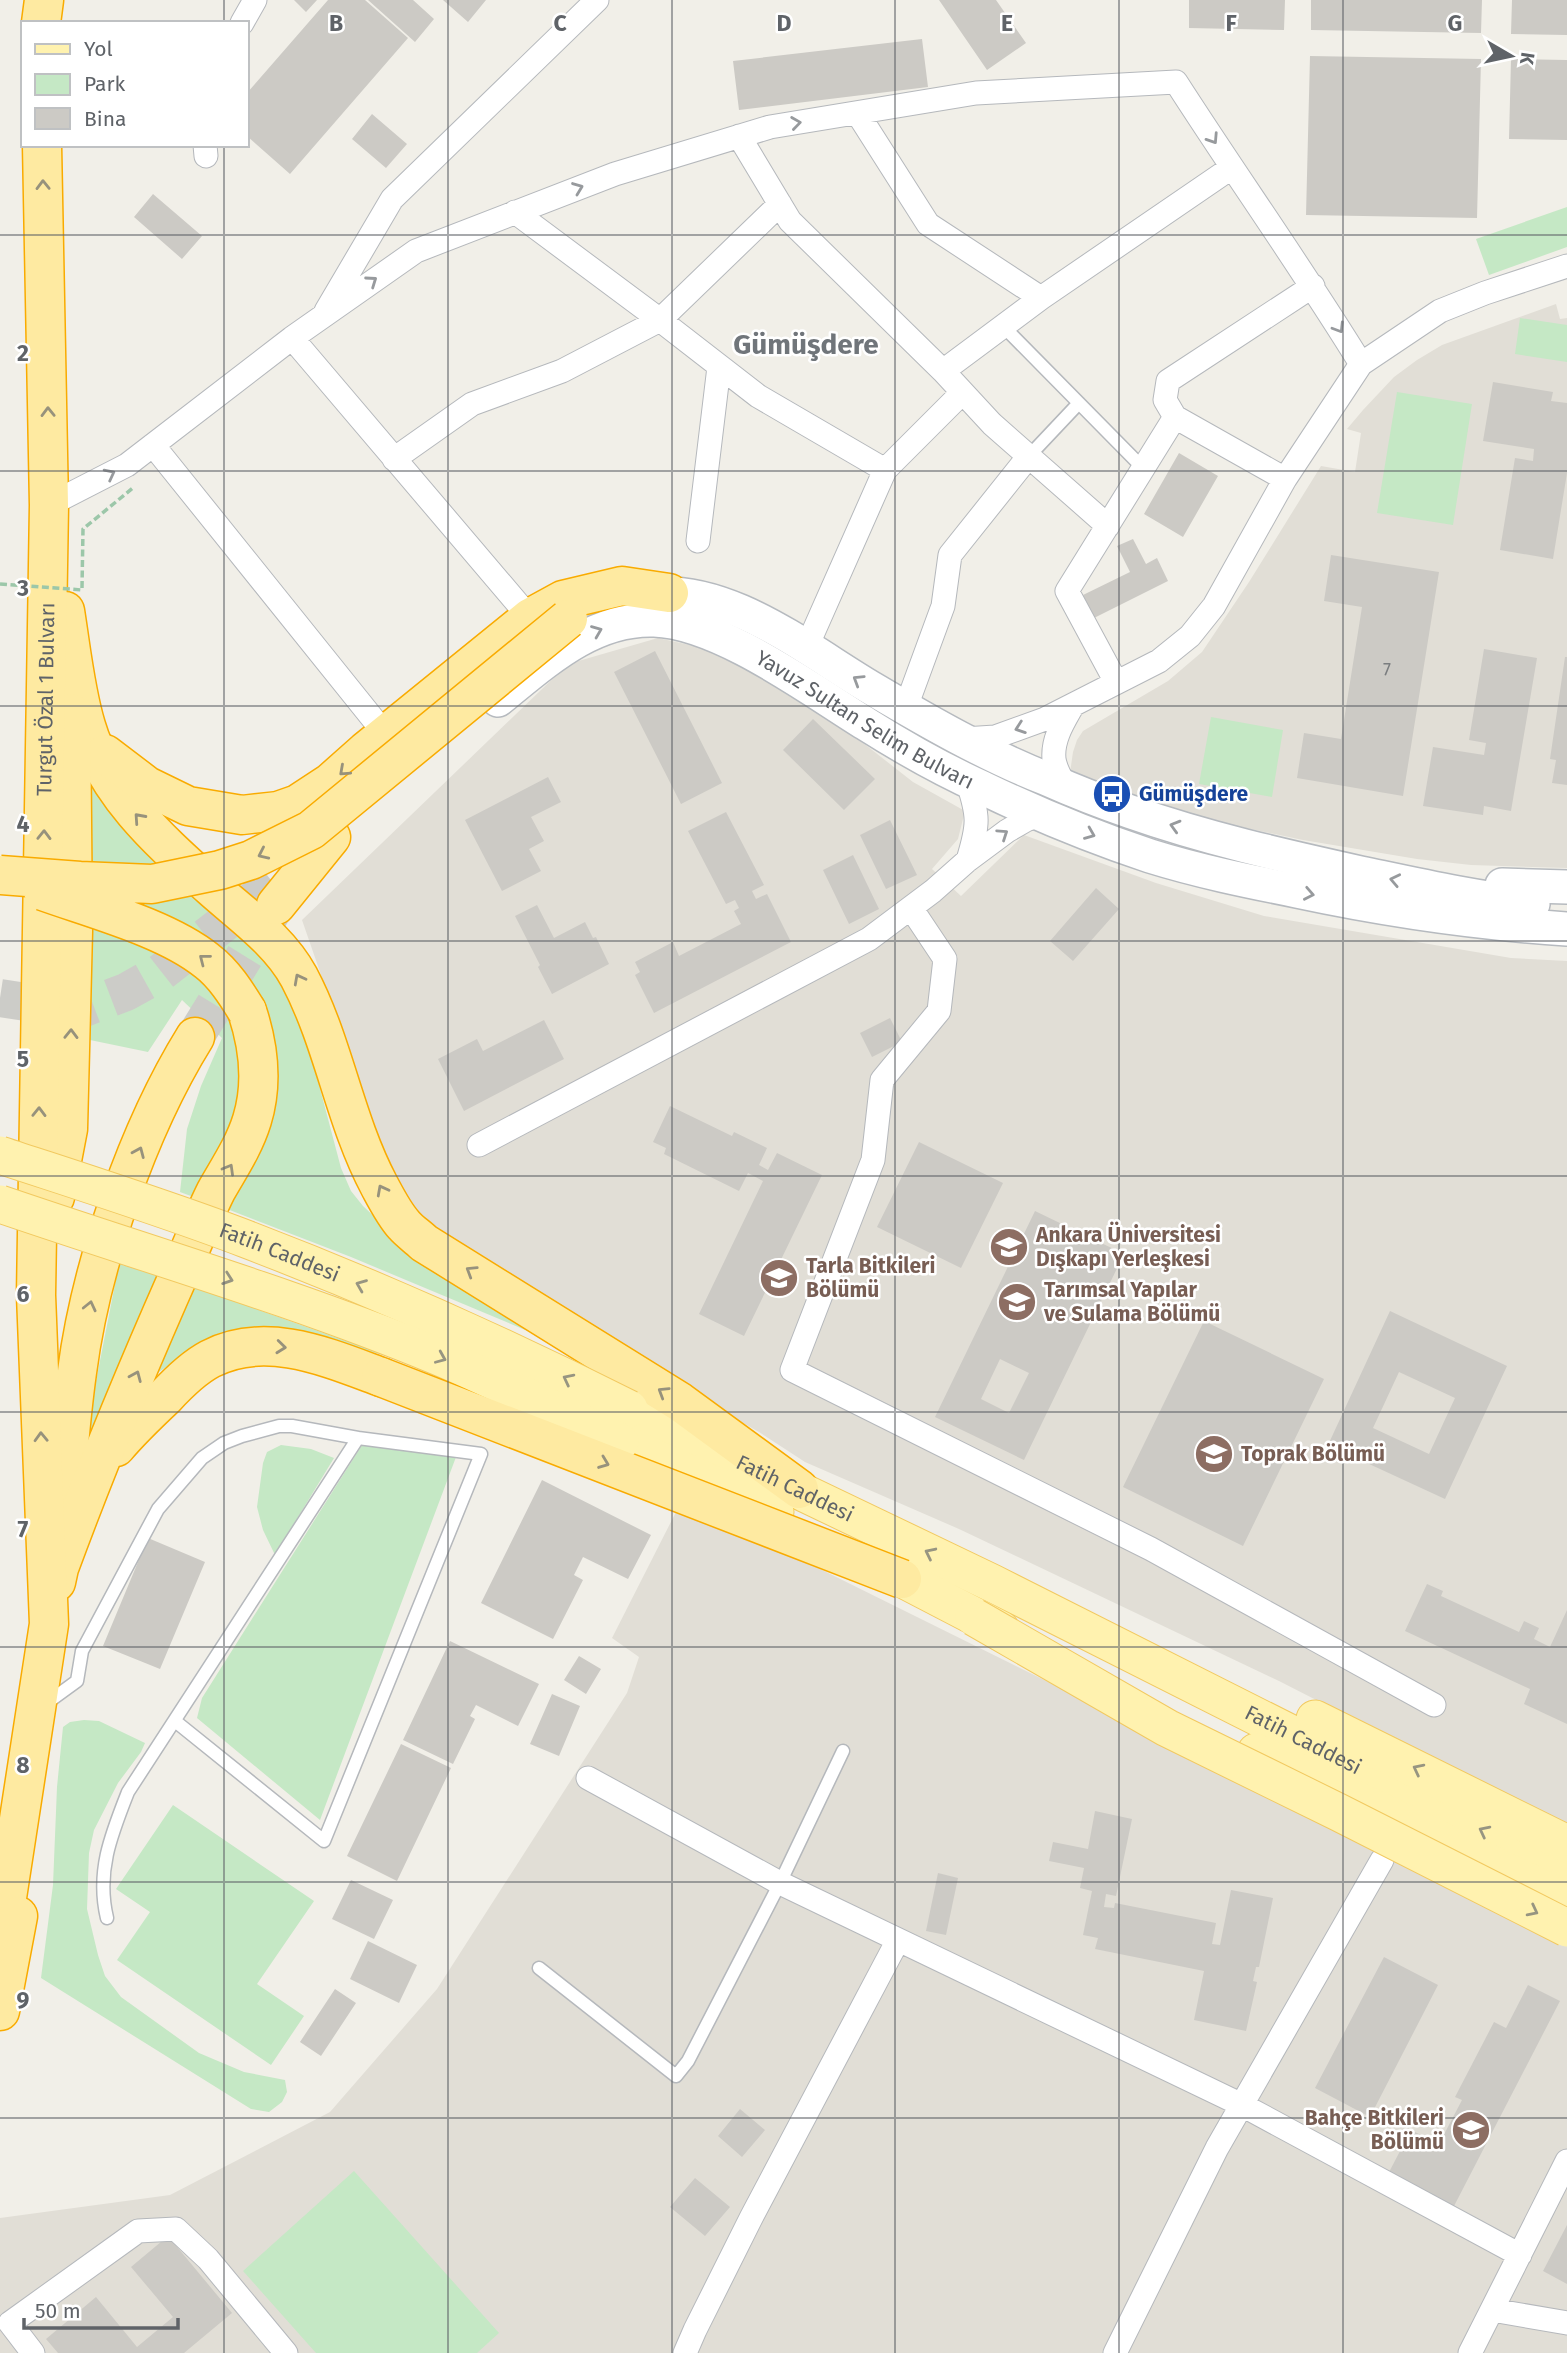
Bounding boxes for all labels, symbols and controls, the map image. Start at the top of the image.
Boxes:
text: B [329,9,343,37]
text: C [553,9,567,37]
text: D [777,9,792,37]
text: E [1001,9,1013,37]
text: F [1225,9,1237,37]
text: G [1448,9,1462,37]
legend [21,21,248,147]
north arrow [1476,21,1546,91]
text: Yol [84,36,113,62]
text: K [1515,51,1540,67]
text: Park [84,71,126,97]
text: Bina [84,106,126,132]
one-way arrow [790,116,802,131]
one-way arrow [1205,132,1218,145]
one-way arrow [35,179,51,189]
one-way arrow [572,182,584,196]
one-way arrow [364,277,377,289]
one-way arrow [1331,321,1344,334]
district label: Gümüşdere [733,328,879,361]
text: 2 [17,339,29,367]
one-way arrow [40,406,55,417]
one-way arrow [103,468,115,482]
text: 3 [16,574,29,602]
street label: Turgut Özal 1 Bulvarı [31,602,60,796]
one-way arrow [591,626,603,640]
street label: Yavuz Sultan Selim Bulvarı [751,645,978,795]
house number: 7 [1383,659,1391,681]
one-way arrow [852,675,865,688]
one-way arrow [1015,720,1027,734]
one-way arrow [339,762,352,775]
bus stop icon: Gümüşdere [1091,773,1133,815]
place label: Gümüşdere [1139,781,1248,807]
text: 4 [17,810,30,838]
one-way arrow [135,813,147,826]
one-way arrow [1169,819,1181,834]
one-way arrow [1083,825,1095,839]
one-way arrow [996,829,1009,842]
one-way arrow [36,830,52,840]
one-way arrow [258,846,270,860]
one-way arrow [1389,874,1401,889]
one-way arrow [1303,885,1315,900]
one-way arrow [199,955,211,968]
one-way arrow [294,974,307,986]
one-way arrow [63,1029,78,1040]
text: 5 [17,1045,29,1073]
one-way arrow [31,1106,47,1117]
one-way arrow [131,1147,145,1160]
one-way arrow [221,1163,234,1176]
one-way arrow [377,1185,390,1197]
street label: Fatih Caddesi [216,1217,344,1288]
place label: Ankara Üniversitesi Dışkapı Yerleşkesi [1035,1221,1221,1272]
school or university icon: Ankara Üniversitesi Dışkapı Yerleşkesi [988,1226,1030,1268]
place label: Tarla Bitkileri Bölümü [806,1253,935,1303]
school or university icon: Tarla Bitkileri Bölümü [758,1257,800,1299]
one-way arrow [466,1266,479,1279]
one-way arrow [221,1271,233,1285]
place label: Tarımsal Yapılar ve Sulama Bölümü [1043,1277,1220,1327]
one-way arrow [356,1279,368,1293]
text: 6 [17,1280,30,1308]
school or university icon: Tarımsal Yapılar ve Sulama Bölümü [996,1281,1038,1323]
one-way arrow [82,1300,96,1312]
one-way arrow [276,1340,287,1355]
one-way arrow [434,1350,446,1364]
one-way arrow [128,1371,142,1383]
one-way arrow [563,1373,575,1387]
one-way arrow [658,1387,671,1400]
one-way arrow [34,1431,49,1442]
school or university icon: Toprak Bölümü [1193,1433,1235,1475]
place label: Toprak Bölümü [1241,1441,1385,1467]
street label: Fatih Caddesi [732,1449,858,1528]
one-way arrow [598,1455,610,1469]
text: 7 [18,1515,29,1543]
one-way arrow [925,1547,937,1561]
street label: Fatih Caddesi [1240,1700,1366,1780]
text: 8 [16,1751,30,1779]
one-way arrow [1413,1764,1426,1778]
one-way arrow [1479,1826,1491,1840]
one-way arrow [1526,1903,1538,1916]
text: 9 [17,1986,30,2014]
place label: Bahçe Bitkileri Bölümü [1305,2105,1444,2155]
school or university icon: Bahçe Bitkileri Bölümü [1450,2109,1492,2151]
scale bar [24,2286,178,2330]
text: 50 m [35,2298,81,2324]

